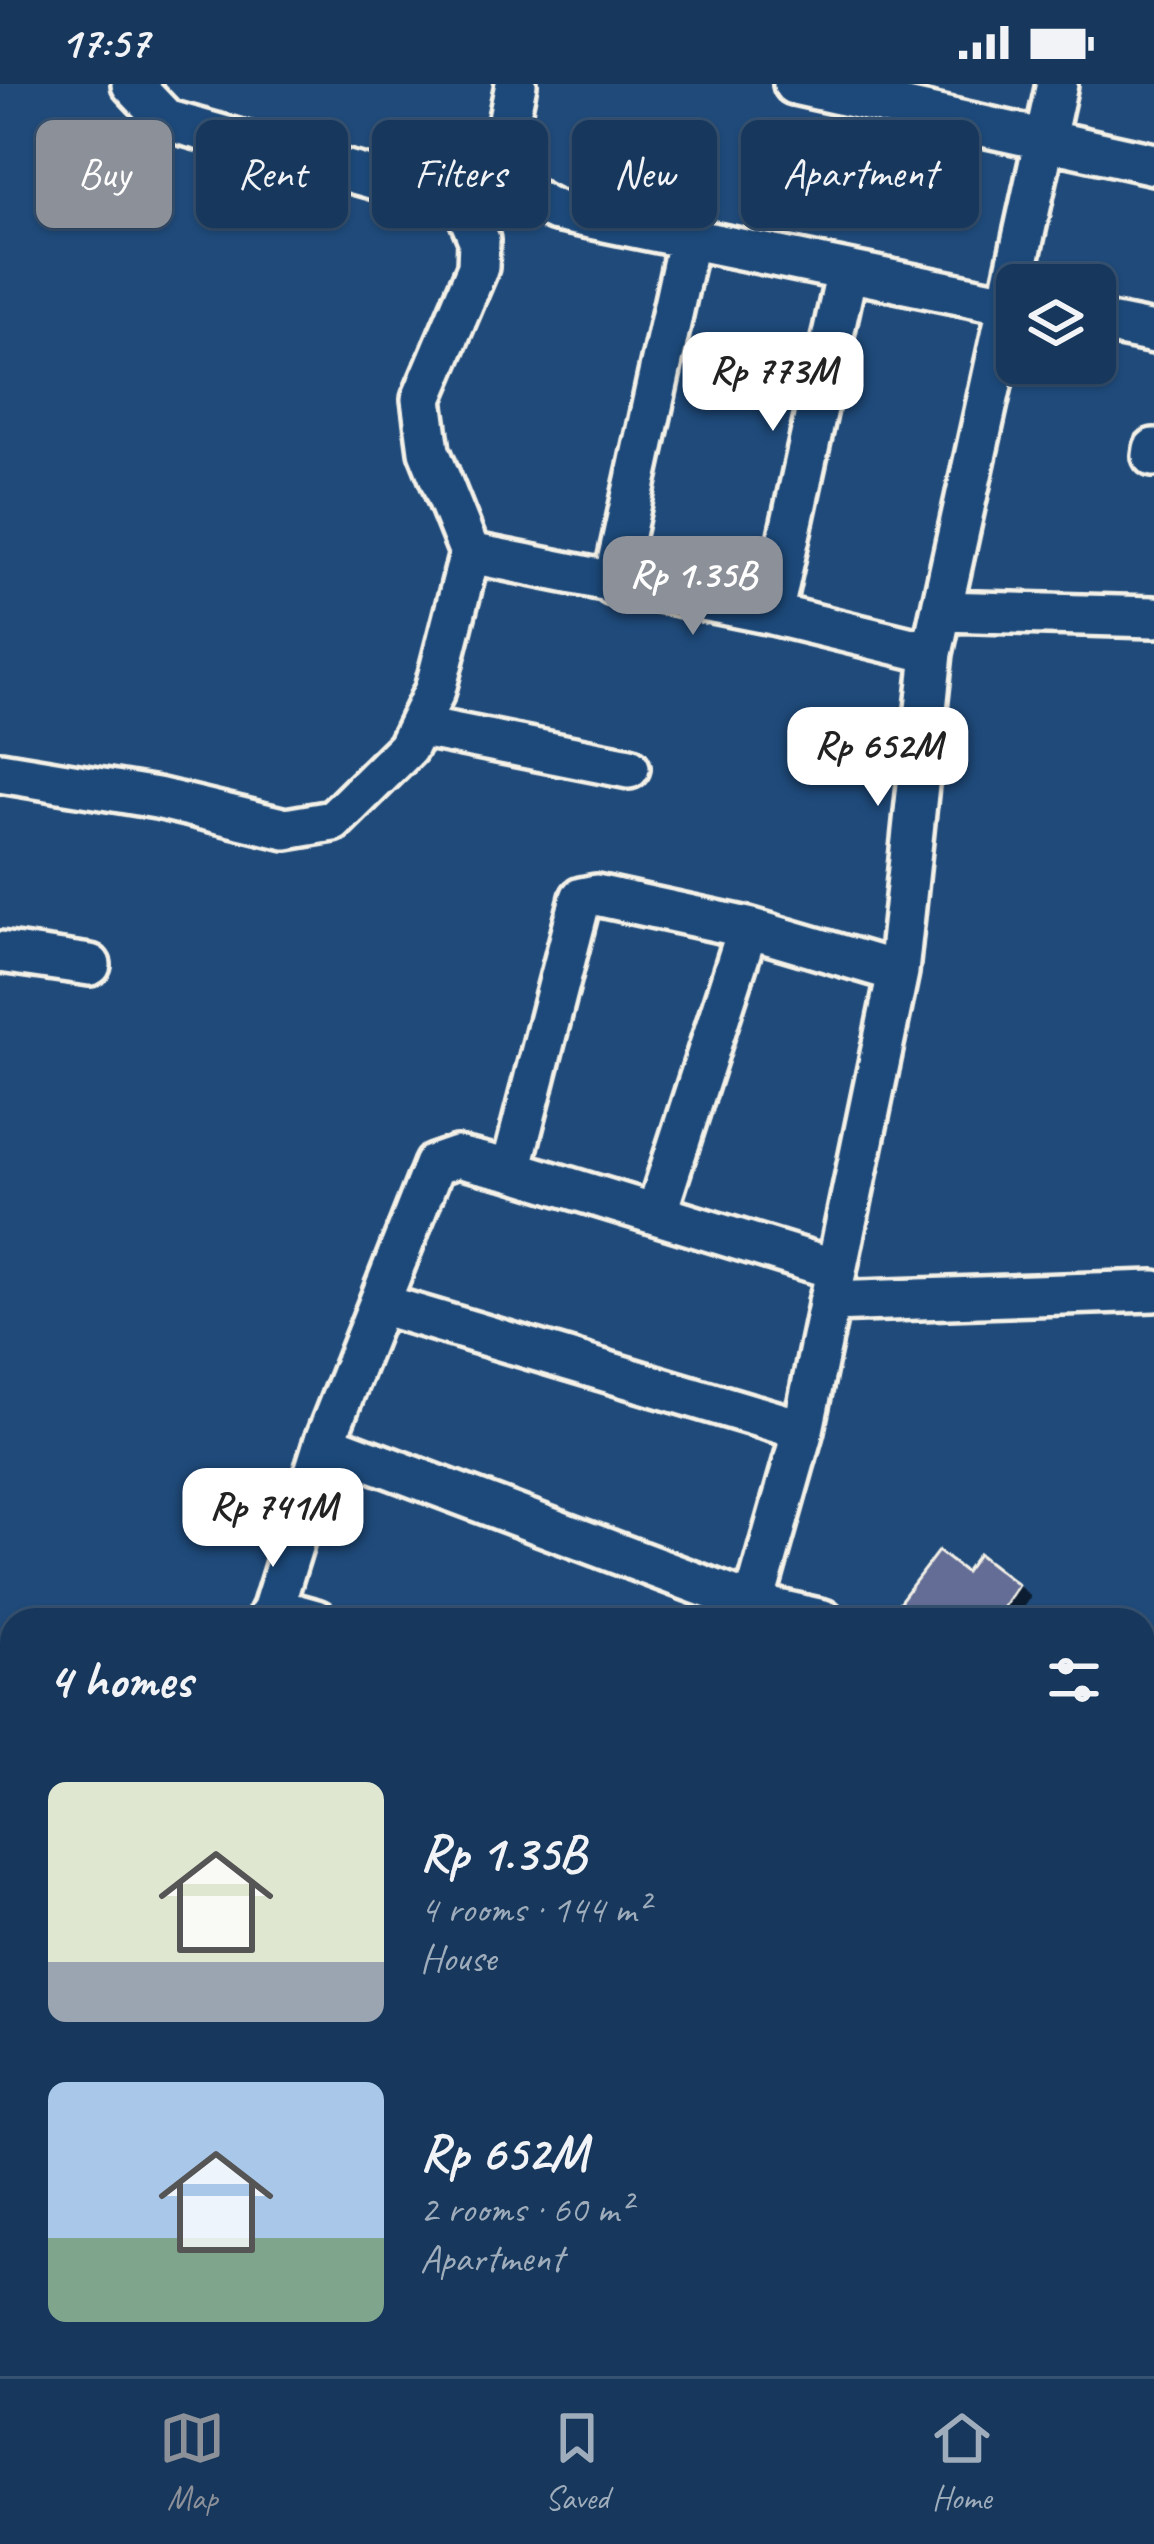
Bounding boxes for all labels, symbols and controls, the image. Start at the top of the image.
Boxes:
text: 17:57 [60,14,149,71]
chip: Buy [36,120,172,228]
chip: Rent [196,120,348,228]
chip: Filters [372,120,548,228]
chip: New [572,120,717,228]
chip: Apartment [741,120,979,228]
map controls [996,264,1116,384]
button: layers [996,264,1116,384]
pin: Rp 773M [662,332,884,434]
text: Rp 773M [710,346,836,395]
pin: Rp 1.35B [569,536,817,638]
text: Rp 1.35B [630,550,756,599]
pin: Rp 652M [767,707,989,809]
text: Rp 652M [814,721,942,770]
pin: Rp 741M [162,1468,384,1570]
text: Rp 741M [209,1482,337,1531]
icon: filters [1041,1647,1107,1713]
text: 4 homes [48,1648,192,1712]
text: Rp 1.35B [420,1821,585,1885]
icon: home [144,1830,288,1974]
text: 4 rooms · 144 m² [420,1885,648,1934]
text: House [420,1934,496,1983]
text: Rp 652M [420,2121,587,2185]
icon: home [144,2130,288,2274]
text: 2 rooms · 60 m² [420,2185,631,2234]
text: Apartment [420,2234,563,2283]
tab: Map [159,2405,225,2519]
tab: Saved [544,2405,610,2519]
tab: Home [929,2405,995,2519]

